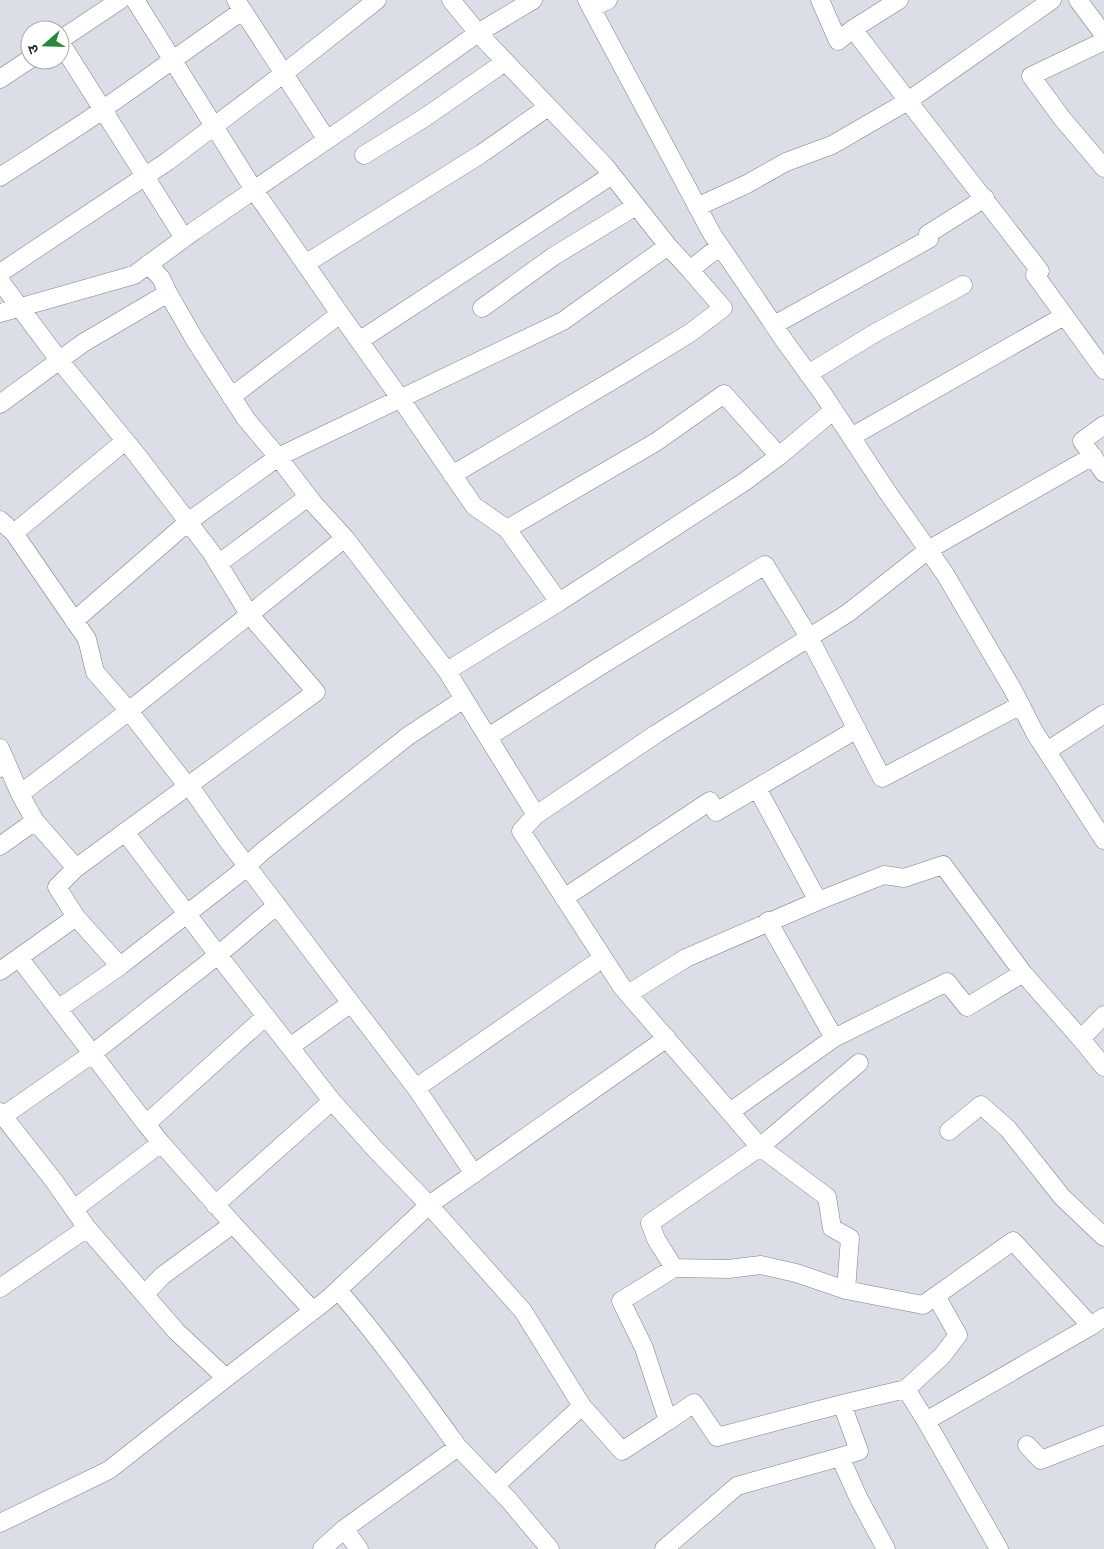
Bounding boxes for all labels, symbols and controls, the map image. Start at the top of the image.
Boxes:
north arrow [20,20,70,70]
text: उ [21,41,44,57]

